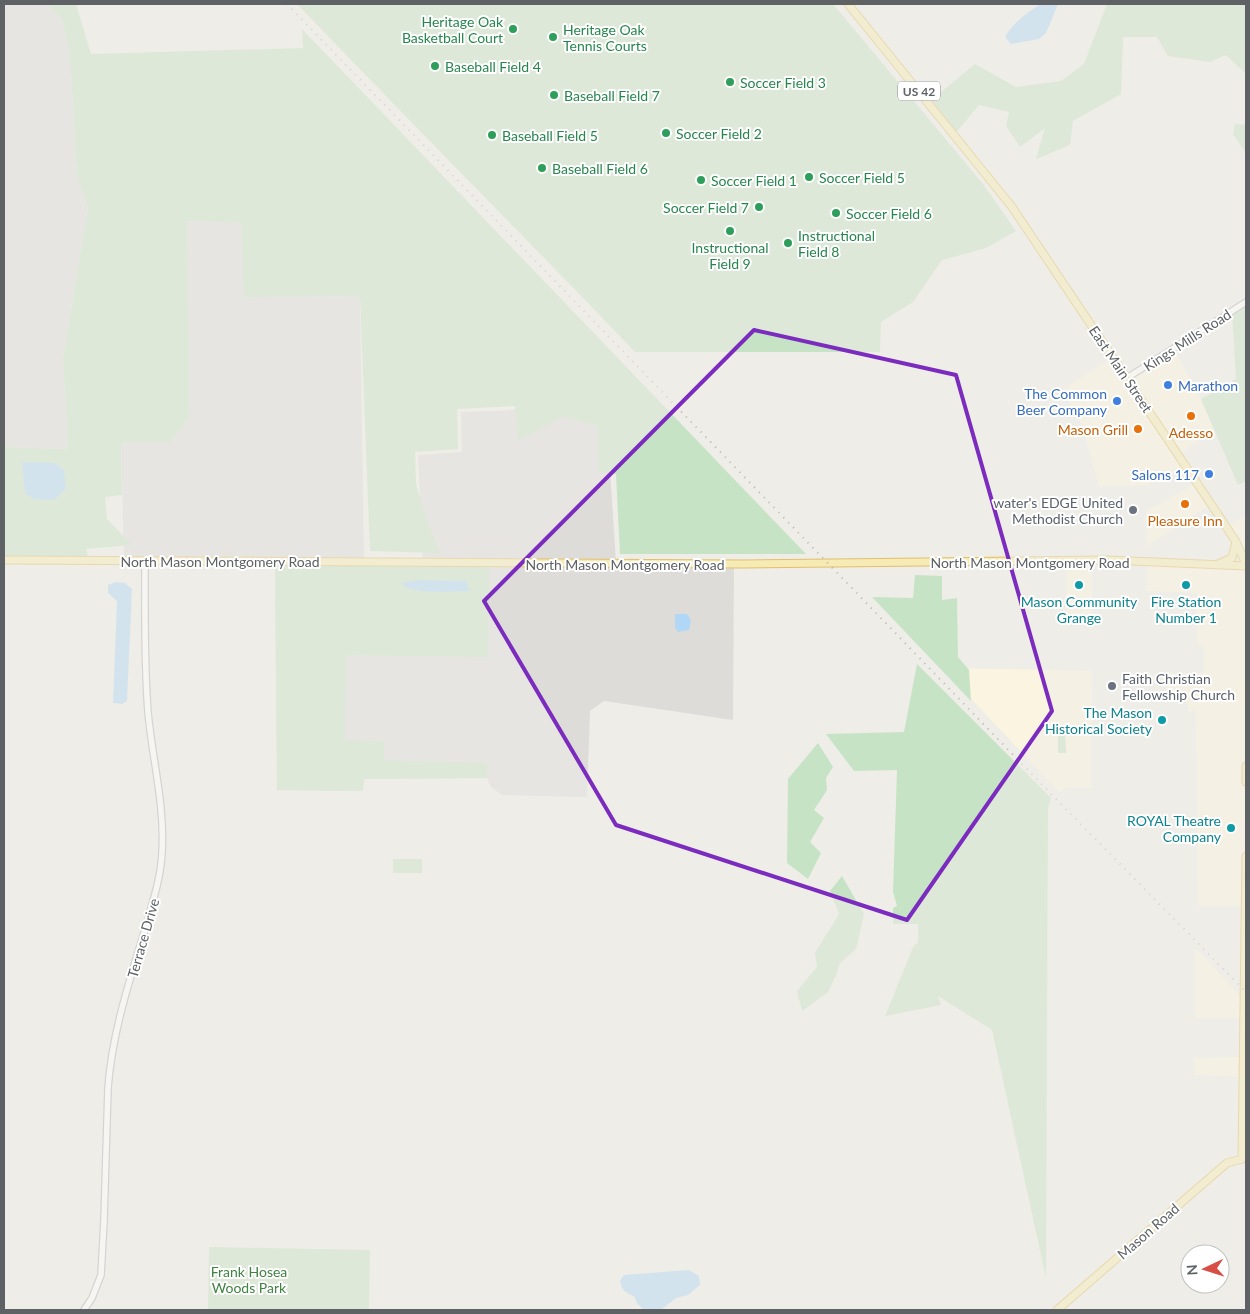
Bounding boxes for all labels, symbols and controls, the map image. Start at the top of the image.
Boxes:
place label: Heritage Oak Basketball Court [402,13,504,46]
place label: Heritage Oak Tennis Courts [563,21,647,54]
marker: Heritage Oak Basketball Court [507,23,519,35]
marker: Heritage Oak Tennis Courts [547,31,559,43]
place label: Baseball Field 4 [445,58,541,75]
marker: Baseball Field 4 [429,60,441,72]
place label: Soccer Field 3 [740,74,826,91]
marker: Soccer Field 3 [724,76,736,88]
road number: US 42 [898,82,940,100]
place label: Baseball Field 7 [564,87,660,104]
marker: Baseball Field 7 [548,89,560,101]
place label: Soccer Field 2 [676,125,762,142]
place label: Baseball Field 5 [502,127,598,144]
marker: Soccer Field 2 [660,127,672,139]
marker: Baseball Field 5 [486,129,498,141]
place label: Baseball Field 6 [552,160,648,177]
marker: Baseball Field 6 [536,162,548,174]
place label: Soccer Field 5 [819,169,905,186]
marker: Soccer Field 5 [803,171,815,183]
place label: Soccer Field 1 [711,172,797,189]
marker: Soccer Field 1 [695,174,707,186]
place label: Soccer Field 7 [663,199,749,216]
marker: Soccer Field 7 [753,201,765,213]
place label: Soccer Field 6 [846,205,932,222]
marker: Soccer Field 6 [830,207,842,219]
marker: Instructional Field 9 [724,225,736,237]
place label: Instructional Field 8 [798,227,875,260]
marker: Instructional Field 8 [782,237,794,249]
place label: Instructional Field 9 [692,239,768,272]
street label: Kings Mills Road [1140,305,1234,375]
street label: East Main Street [1086,322,1156,416]
place label: Marathon [1178,377,1238,394]
marker: Marathon [1162,379,1174,391]
place label: The Common Beer Company [1017,385,1108,418]
marker: The Common Beer Company [1111,395,1123,407]
marker: Adesso [1185,410,1197,422]
place label: Mason Grill [1058,421,1128,438]
marker: Mason Grill [1132,423,1144,435]
place label: Adesso [1169,424,1213,441]
place label: Salons 117 [1131,466,1199,483]
marker: Salons 117 [1203,468,1215,480]
place label: water's EDGE United Methodist Church [993,494,1123,527]
marker: Pleasure Inn [1179,498,1191,510]
marker: water's EDGE United Methodist Church [1127,504,1139,516]
place label: Pleasure Inn [1147,512,1223,529]
street label: North Mason Montgomery Road [120,553,320,570]
street label: North Mason Montgomery Road [930,554,1130,571]
street label: North Mason Montgomery Road [525,556,725,573]
marker: Mason Community Grange [1073,579,1085,591]
marker: Fire Station Number 1 [1180,579,1192,591]
place label: Mason Community Grange [1021,593,1138,626]
place label: Fire Station Number 1 [1151,593,1221,626]
place label: Faith Christian Fellowship Church [1122,670,1235,703]
marker: Faith Christian Fellowship Church [1106,680,1118,692]
place label: The Mason Historical Society [1045,704,1153,737]
marker: The Mason Historical Society [1156,714,1168,726]
place label: ROYAL Theatre Company [1127,812,1222,845]
marker: ROYAL Theatre Company [1225,822,1237,834]
street label: Terrace Drive [124,896,162,980]
street label: Mason Road [1114,1200,1182,1262]
north arrow [1180,1244,1230,1294]
park label: Frank Hosea Woods Park [211,1263,287,1296]
text: N [1183,1264,1200,1276]

